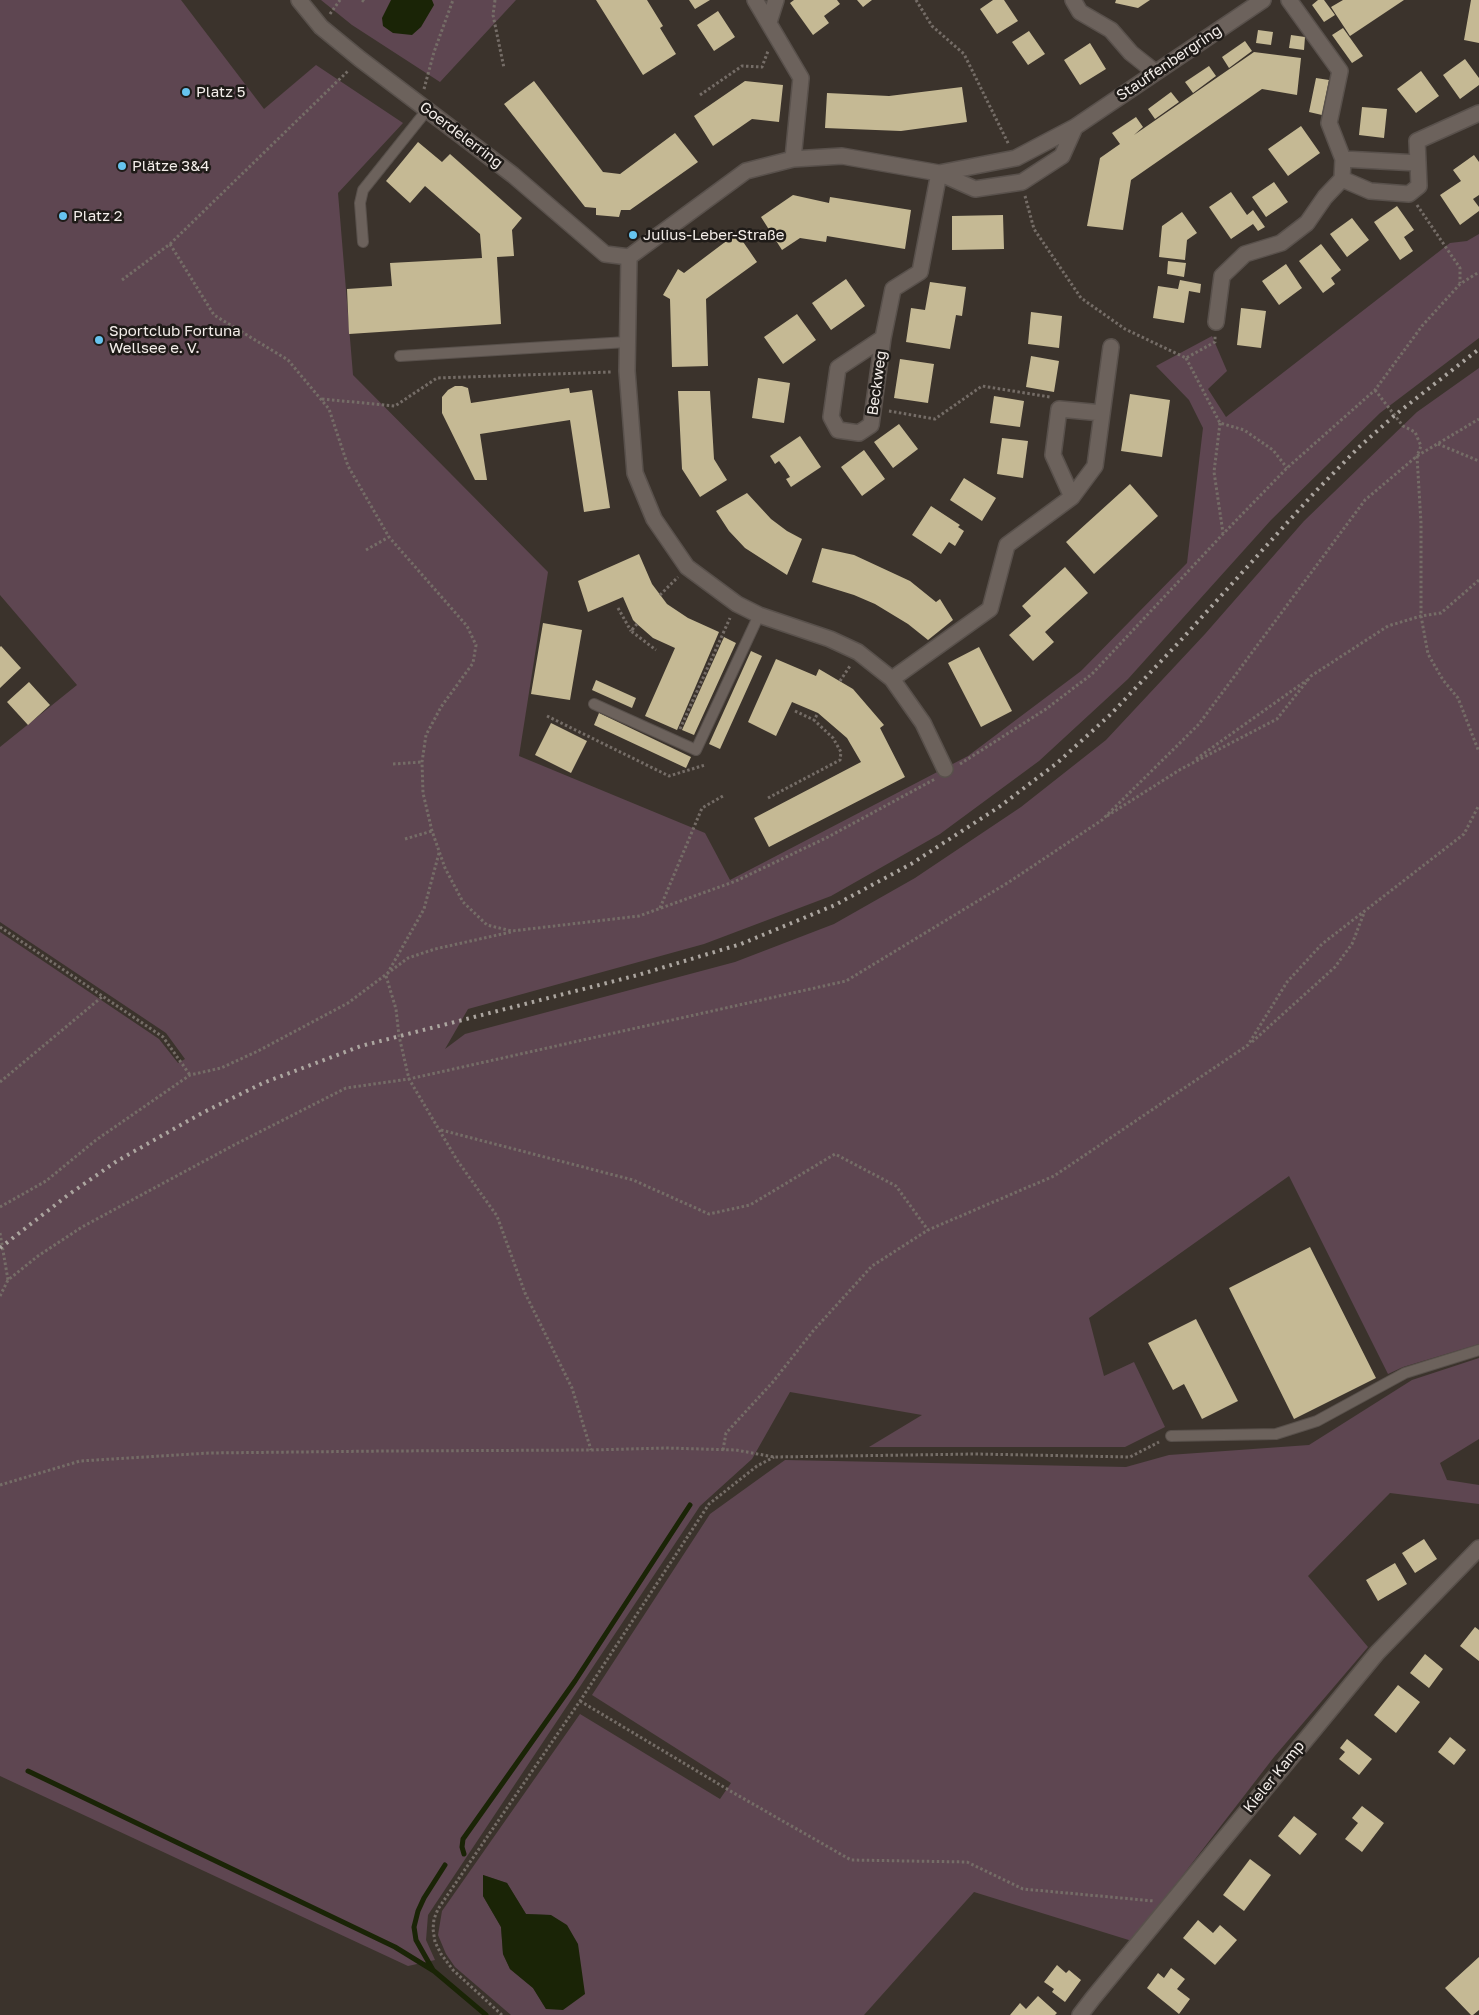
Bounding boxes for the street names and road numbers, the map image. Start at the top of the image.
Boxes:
street label: Stauffenbergring [1113,21,1225,105]
street label: Goerdelerring [416,98,506,172]
street label: Beckweg [864,349,890,417]
street label: Kieler Kamp [1240,1737,1308,1817]

